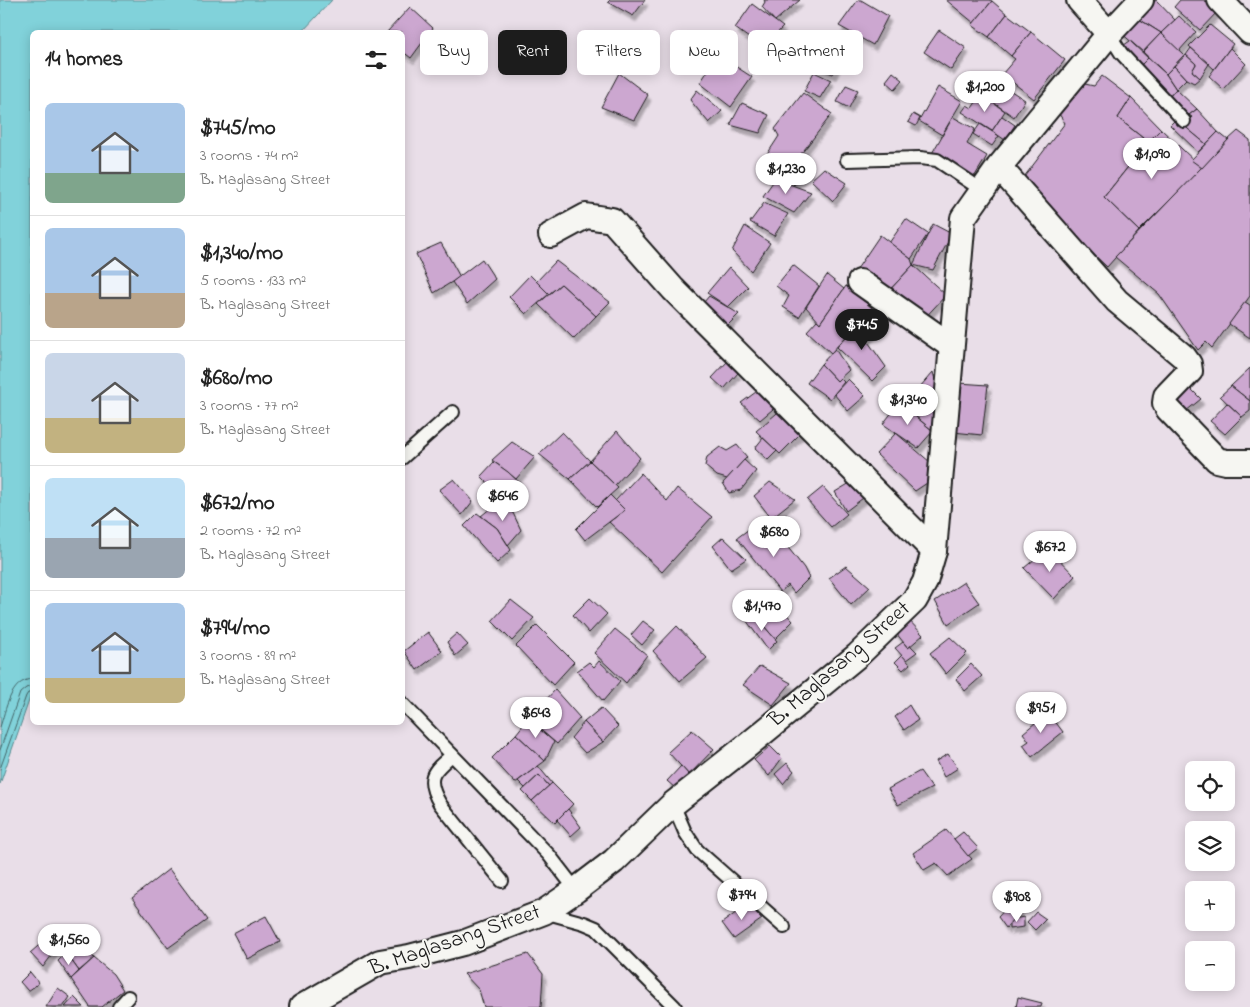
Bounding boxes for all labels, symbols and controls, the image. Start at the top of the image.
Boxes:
chip: Buy [420,30,488,75]
chip: Rent [498,30,567,75]
chip: Filters [577,30,660,75]
chip: New [670,30,738,75]
chip: Apartment [748,30,863,75]
text: 14 homes [45,45,123,75]
icon: filters [362,46,390,74]
pin: $1,200 [944,70,1026,113]
text: $1,200 [965,75,1005,99]
text: $745/mo [200,114,276,144]
icon: home [85,123,145,183]
pin: $1,090 [1111,138,1193,180]
text: $1,090 [1134,142,1170,166]
text: 3 rooms · 74 m² [200,144,299,168]
pin: $1,230 [745,152,827,195]
text: $1,230 [767,157,806,181]
text: B. Maglasang Street [200,168,330,192]
text: $1,340/mo [200,239,283,269]
icon: home [85,248,145,308]
text: 5 rooms · 133 m² [200,269,306,293]
text: B. Maglasang Street [200,293,330,317]
pin: $745 [832,308,892,351]
text: $745 [846,313,878,337]
text: $680/mo [200,364,273,394]
icon: home [85,373,145,433]
pin: $1,340 [867,384,949,426]
text: $1,340 [889,388,927,412]
text: 3 rooms · 77 m² [200,394,299,418]
text: B. Maglasang Street [200,418,330,442]
pin: $646 [473,480,533,522]
text: $646 [488,484,518,508]
text: $672/mo [200,489,275,519]
icon: home [85,498,145,558]
pin: $680 [744,516,804,558]
text: 2 rooms · 72 m² [200,519,301,543]
text: $680 [759,520,789,544]
pin: $672 [1020,530,1080,573]
text: $672 [1034,535,1066,559]
text: B. Maglasang Street [200,543,330,567]
pin: $1,470 [721,590,803,632]
text: $1,470 [743,594,781,618]
street label: B. Maglasang Street [761,594,919,737]
text: $794/mo [200,614,270,644]
icon: home [85,623,145,683]
text: 3 rooms · 89 m² [200,644,296,668]
text: B. Maglasang Street [200,668,330,692]
pin: $951 [1011,692,1071,734]
pin: $643 [506,696,566,739]
text: $951 [1027,696,1055,720]
text: $643 [521,701,551,725]
map controls [1185,761,1235,991]
button: locate [1185,761,1235,811]
button: layers [1185,821,1235,871]
pin: $794 [712,878,772,921]
pin: $908 [987,880,1047,923]
button: + [1185,881,1235,931]
text: $794 [728,883,756,907]
text: $908 [1003,885,1031,909]
street label: B. Maglasang Street [364,896,546,987]
pin: $1,560 [28,924,110,966]
text: $1,560 [49,928,89,952]
button: − [1185,941,1235,991]

